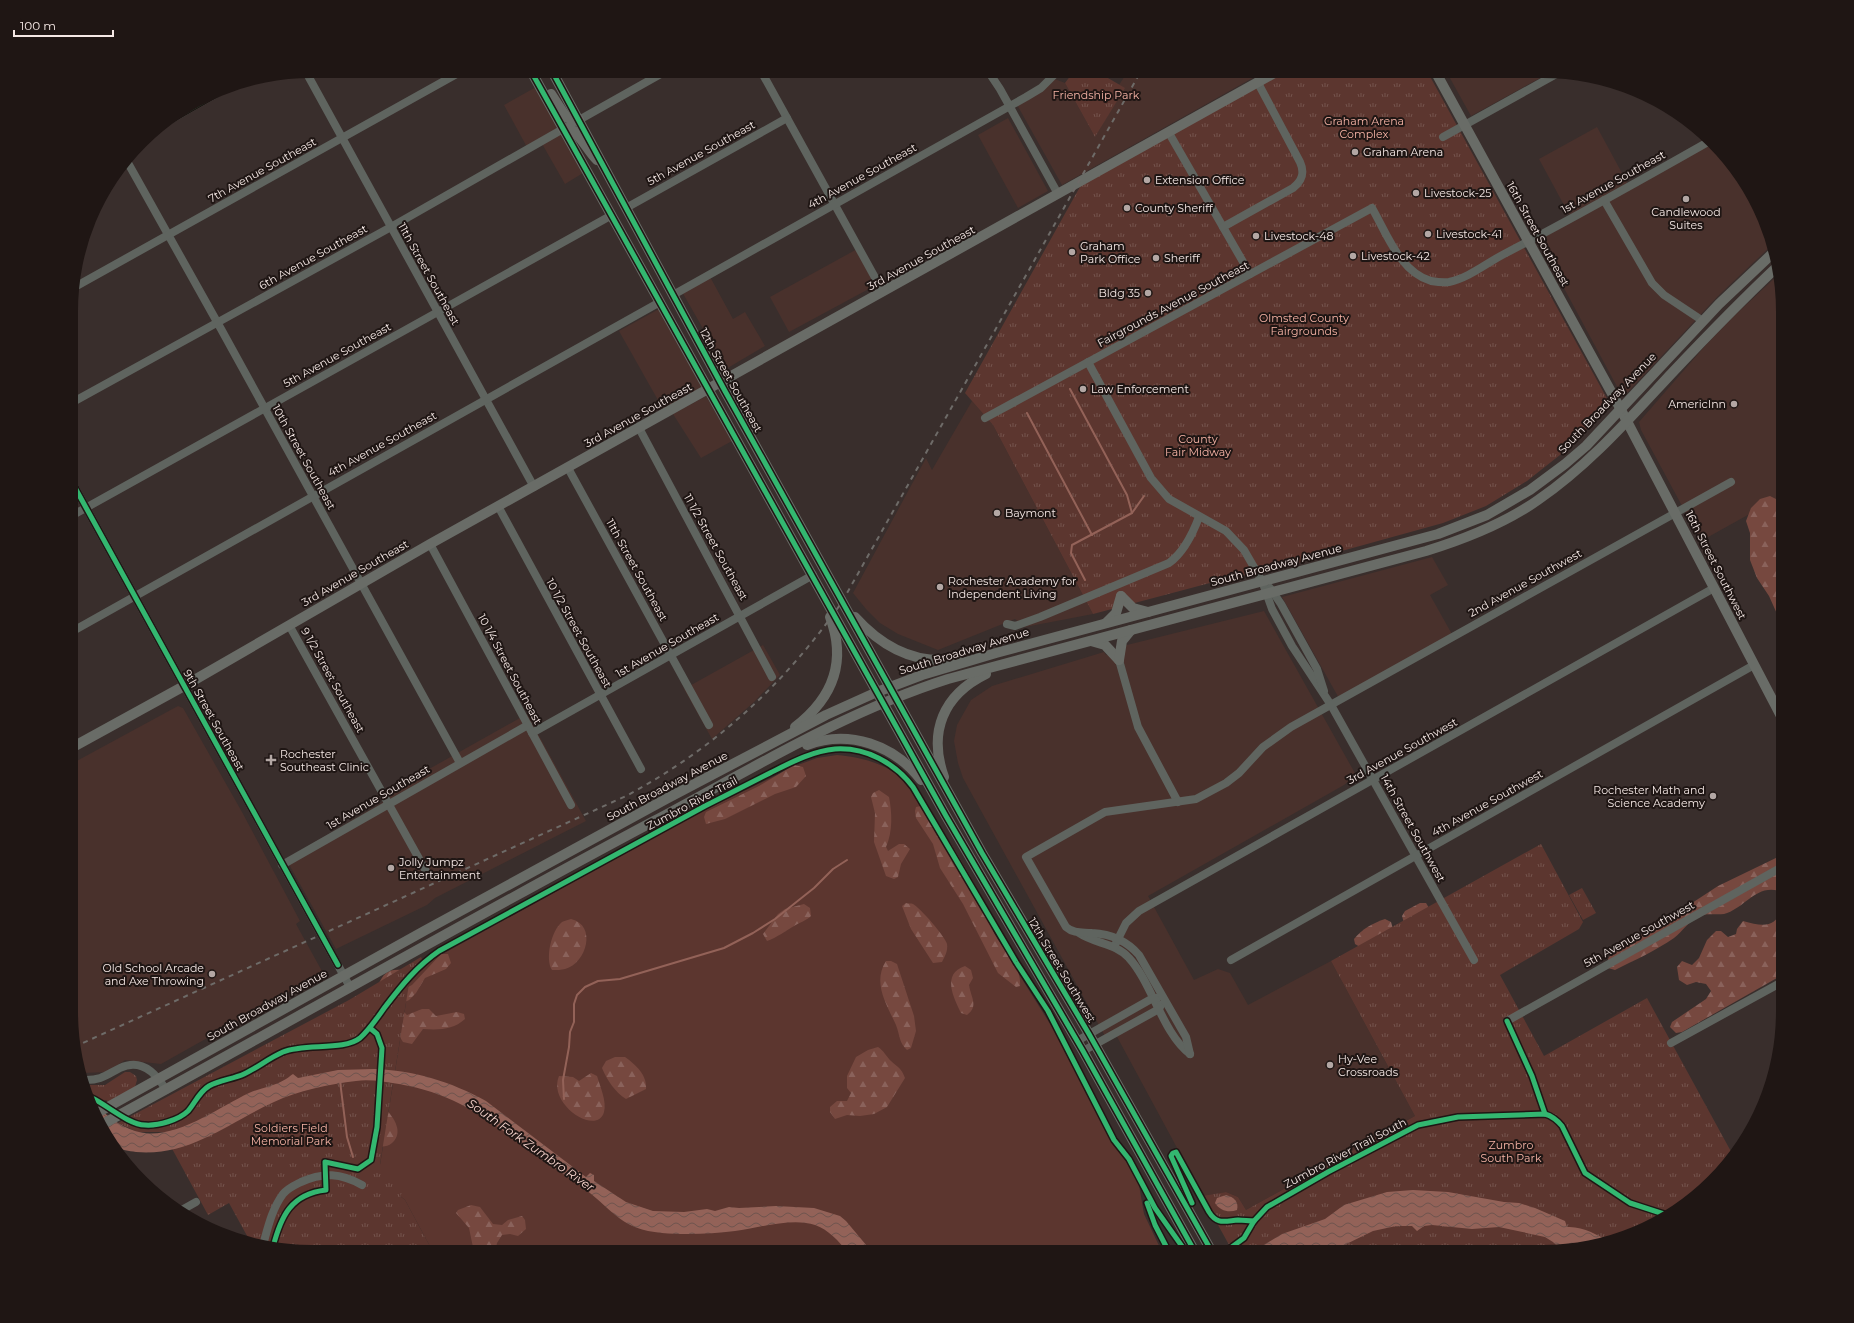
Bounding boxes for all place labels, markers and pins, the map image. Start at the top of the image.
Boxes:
place label: Graham Arena [1363,145,1443,159]
marker: Graham Arena [1350,147,1360,157]
place label: Extension Office [1155,173,1245,187]
marker: Extension Office [1142,175,1152,185]
place label: Livestock-25 [1424,186,1491,200]
marker: Livestock-25 [1411,188,1421,198]
marker: Candlewood Suites [1681,194,1691,204]
place label: County Sheriff [1135,201,1214,215]
marker: County Sheriff [1122,203,1132,213]
place label: Candlewood Suites [1651,205,1721,232]
place label: Livestock-41 [1436,227,1502,241]
place label: Livestock-48 [1264,229,1334,243]
marker: Livestock-41 [1423,229,1433,239]
marker: Livestock-48 [1251,231,1261,241]
place label: Graham Park Office [1080,239,1141,266]
marker: Graham Park Office [1067,247,1077,257]
place label: Livestock-42 [1361,249,1430,263]
place label: Sheriff [1164,251,1201,265]
marker: Livestock-42 [1348,251,1358,261]
marker: Sheriff [1151,253,1161,263]
place label: Bldg 35 [1099,286,1140,300]
marker: Bldg 35 [1143,288,1153,298]
place label: Law Enforcement [1091,382,1189,396]
marker: Law Enforcement [1078,384,1088,394]
place label: AmericInn [1668,397,1726,411]
marker: AmericInn [1729,399,1739,409]
place label: Baymont [1005,506,1057,520]
marker: Baymont [992,508,1002,518]
place label: Rochester Academy for Independent Living [948,574,1076,601]
marker: Rochester Academy for Independent Living [935,582,945,592]
place label: Rochester Southeast Clinic [280,747,369,774]
marker: Rochester Southeast Clinic [265,754,277,766]
place label: Rochester Math and Science Academy [1593,783,1705,810]
marker: Rochester Math and Science Academy [1708,791,1718,801]
place label: Jolly Jumpz Entertainment [398,855,481,882]
marker: Jolly Jumpz Entertainment [386,863,396,873]
place label: Old School Arcade and Axe Throwing [103,961,204,988]
marker: Old School Arcade and Axe Throwing [207,969,217,979]
place label: Hy-Vee Crossroads [1338,1052,1399,1079]
marker: Hy-Vee Crossroads [1325,1060,1335,1070]

